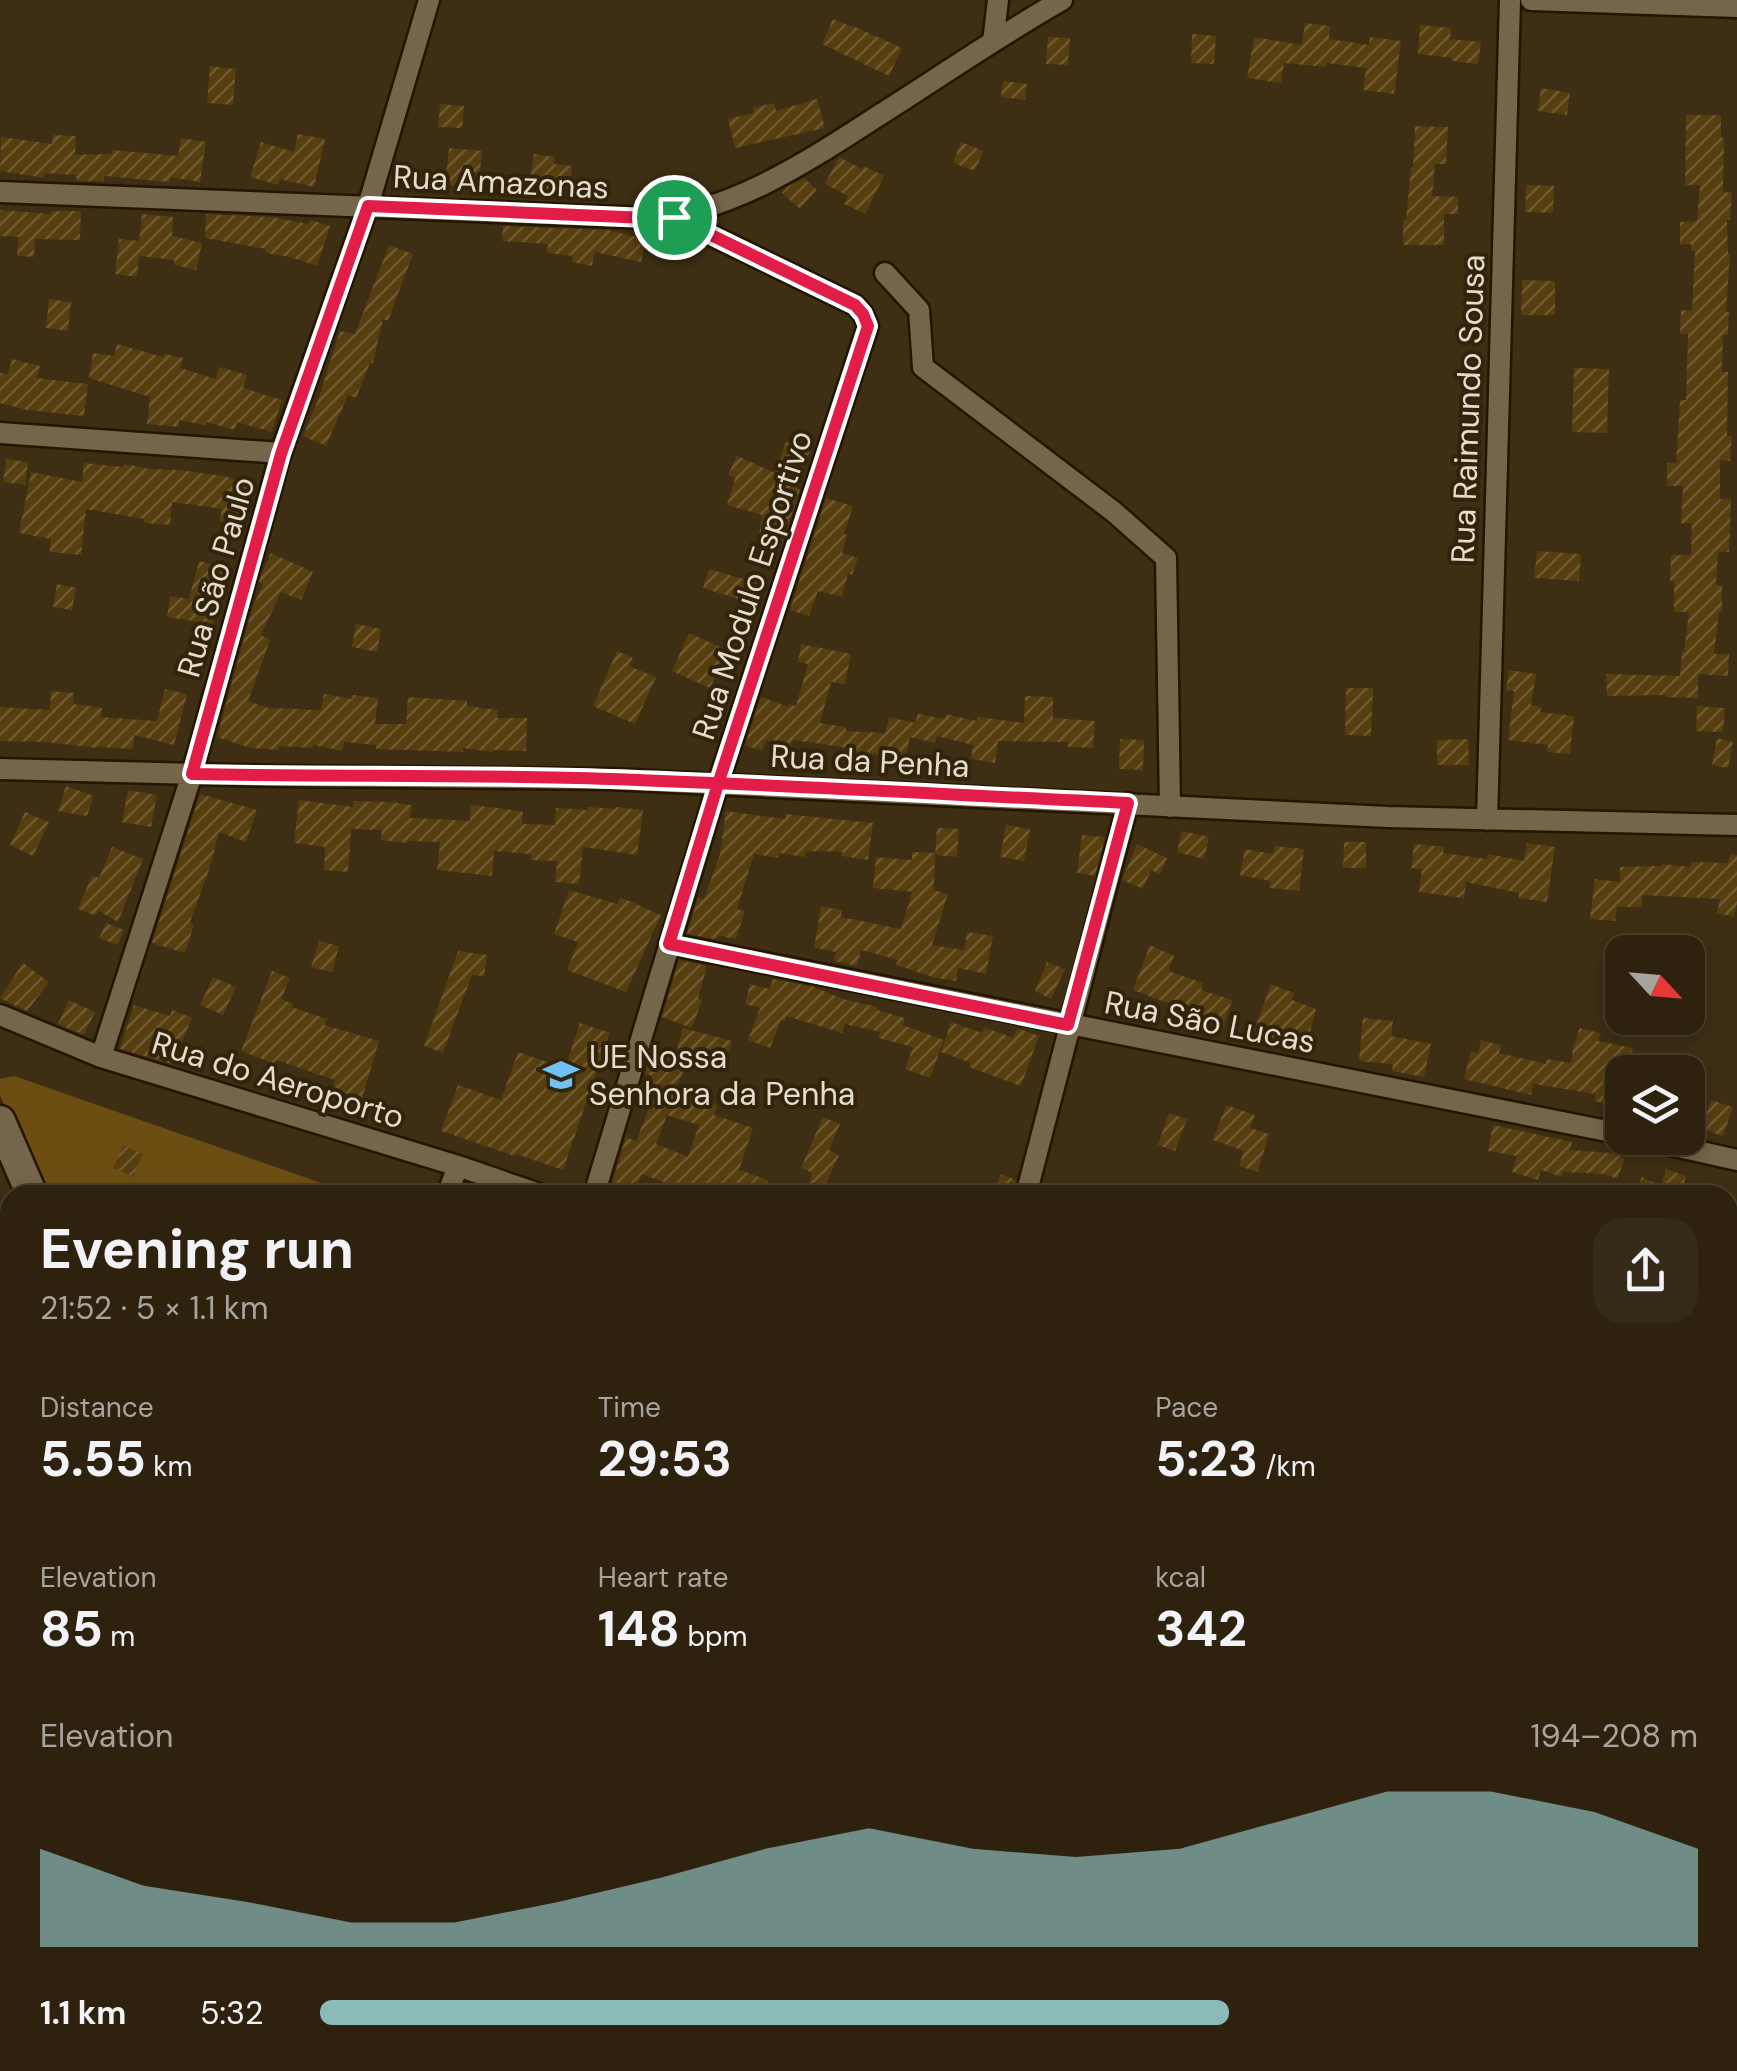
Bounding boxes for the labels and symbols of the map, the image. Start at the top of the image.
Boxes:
street label: Rua Amazonas [392,155,610,209]
pin [632,175,717,260]
street label: Rua Raimundo Sousa [1442,254,1494,564]
street label: Rua Modulo Esportivo [682,425,822,745]
street label: Rua São Paulo [167,472,265,682]
street label: Rua da Penha [769,735,971,787]
north arrow [1605,935,1705,1035]
street label: Rua São Lucas [1101,981,1319,1063]
street label: Rua do Aeroporto [147,1022,409,1138]
place label: UE Nossa Senhora da Penha [589,1036,855,1115]
school or university icon: UE Nossa Senhora da Penha [542,1056,580,1094]

